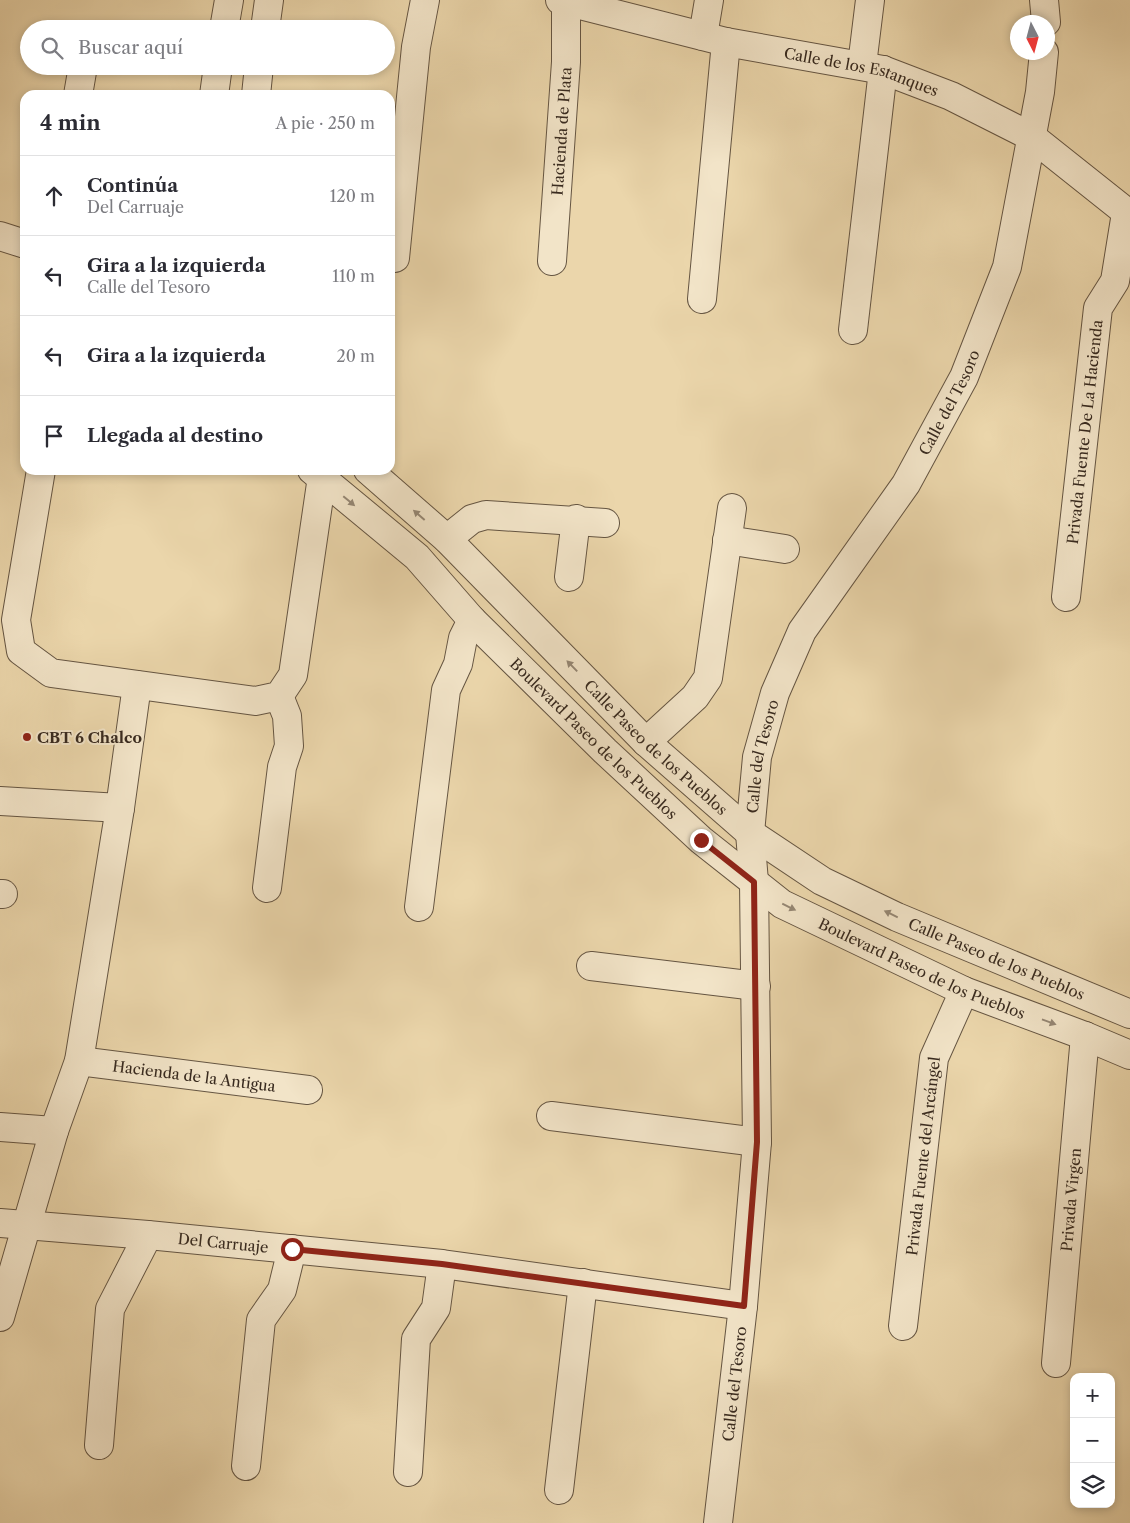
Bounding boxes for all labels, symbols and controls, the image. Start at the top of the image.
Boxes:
north arrow [1010,15,1055,60]
search box [20,20,395,75]
icon: search [38,34,66,62]
text: Buscar aquí [78,36,183,59]
street label: Calle de los Estanques [783,43,941,100]
street label: Hacienda de Plata [547,66,575,196]
text: 4 min [40,110,101,135]
text: A pie · 250 m [276,113,375,133]
text: Continúa [87,174,178,197]
icon: ahead [40,182,68,210]
text: 120 m [330,186,375,206]
text: Del Carruaje [87,197,184,217]
text: Gira a la izquierda [87,254,266,277]
icon: left [40,262,68,290]
text: 110 m [332,266,375,286]
text: Calle del Tesoro [87,277,210,297]
street label: Privada Fuente De La Hacienda [1062,319,1106,545]
icon: left [40,342,68,370]
text: Gira a la izquierda [87,344,266,367]
text: 20 m [336,346,375,366]
street label: Calle del Tesoro [914,347,983,458]
icon: arrive [40,422,68,450]
text: Llegada al destino [87,424,263,447]
one-way arrow [343,495,356,506]
one-way arrow [414,509,426,521]
street label: Boulevard Paseo de los Pueblos [506,654,682,823]
one-way arrow [566,661,578,673]
street label: Calle Paseo de los Pueblos [581,676,732,819]
street label: Calle del Tesoro [742,697,782,814]
place label: CBT 6 Chalco [37,728,142,747]
marker: CBT 6 Chalco [21,731,33,743]
route end [690,829,713,852]
one-way arrow [782,904,796,912]
one-way arrow [884,910,898,918]
street label: Boulevard Paseo de los Pueblos [816,913,1028,1023]
street label: Calle Paseo de los Pueblos [906,913,1088,1004]
one-way arrow [1042,1019,1057,1026]
street label: Privada Fuente del Arcángel [902,1055,944,1257]
street label: Hacienda de la Antigua [111,1056,277,1095]
street label: Privada Virgen [1056,1146,1085,1252]
street label: Del Carruaje [177,1228,269,1256]
route start [281,1238,304,1261]
street label: Calle del Tesoro [718,1325,750,1443]
map controls [1070,1373,1115,1508]
button: + [1070,1373,1115,1418]
button: − [1070,1418,1115,1463]
button: layers [1070,1463,1115,1508]

